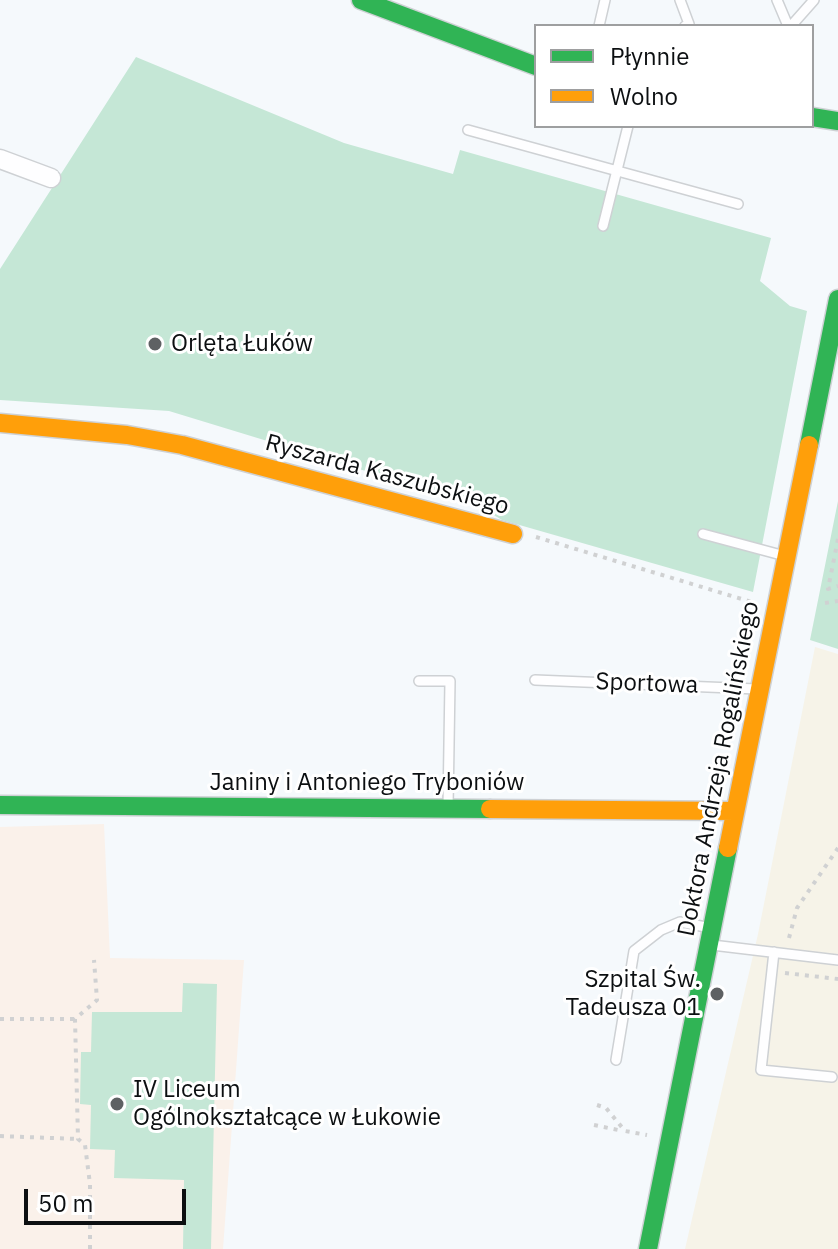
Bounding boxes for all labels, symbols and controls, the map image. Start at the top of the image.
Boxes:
legend [534,24,814,128]
text: Płynnie [610,40,689,72]
text: Wolno [610,80,678,112]
place label: Orlęta Łuków [171,330,313,358]
marker: Orlęta Łuków [146,335,164,353]
street label: Ryszarda Kaszubskiego [262,429,512,521]
street label: Doktora Andrzeja Rogalińskiego [672,599,766,939]
street label: Sportowa [595,668,699,700]
street label: Janiny i Antoniego Tryboniów [209,769,525,797]
place label: Szpital Św. Tadeusza 01 [566,966,701,1022]
marker: Szpital Św. Tadeusza 01 [708,985,726,1003]
place label: IV Liceum Ogólnokształcące w Łukowie [133,1076,441,1132]
marker: IV Liceum Ogólnokształcące w Łukowie [108,1095,126,1113]
scale bar [28,1173,190,1223]
text: 50 m [38,1187,93,1219]

